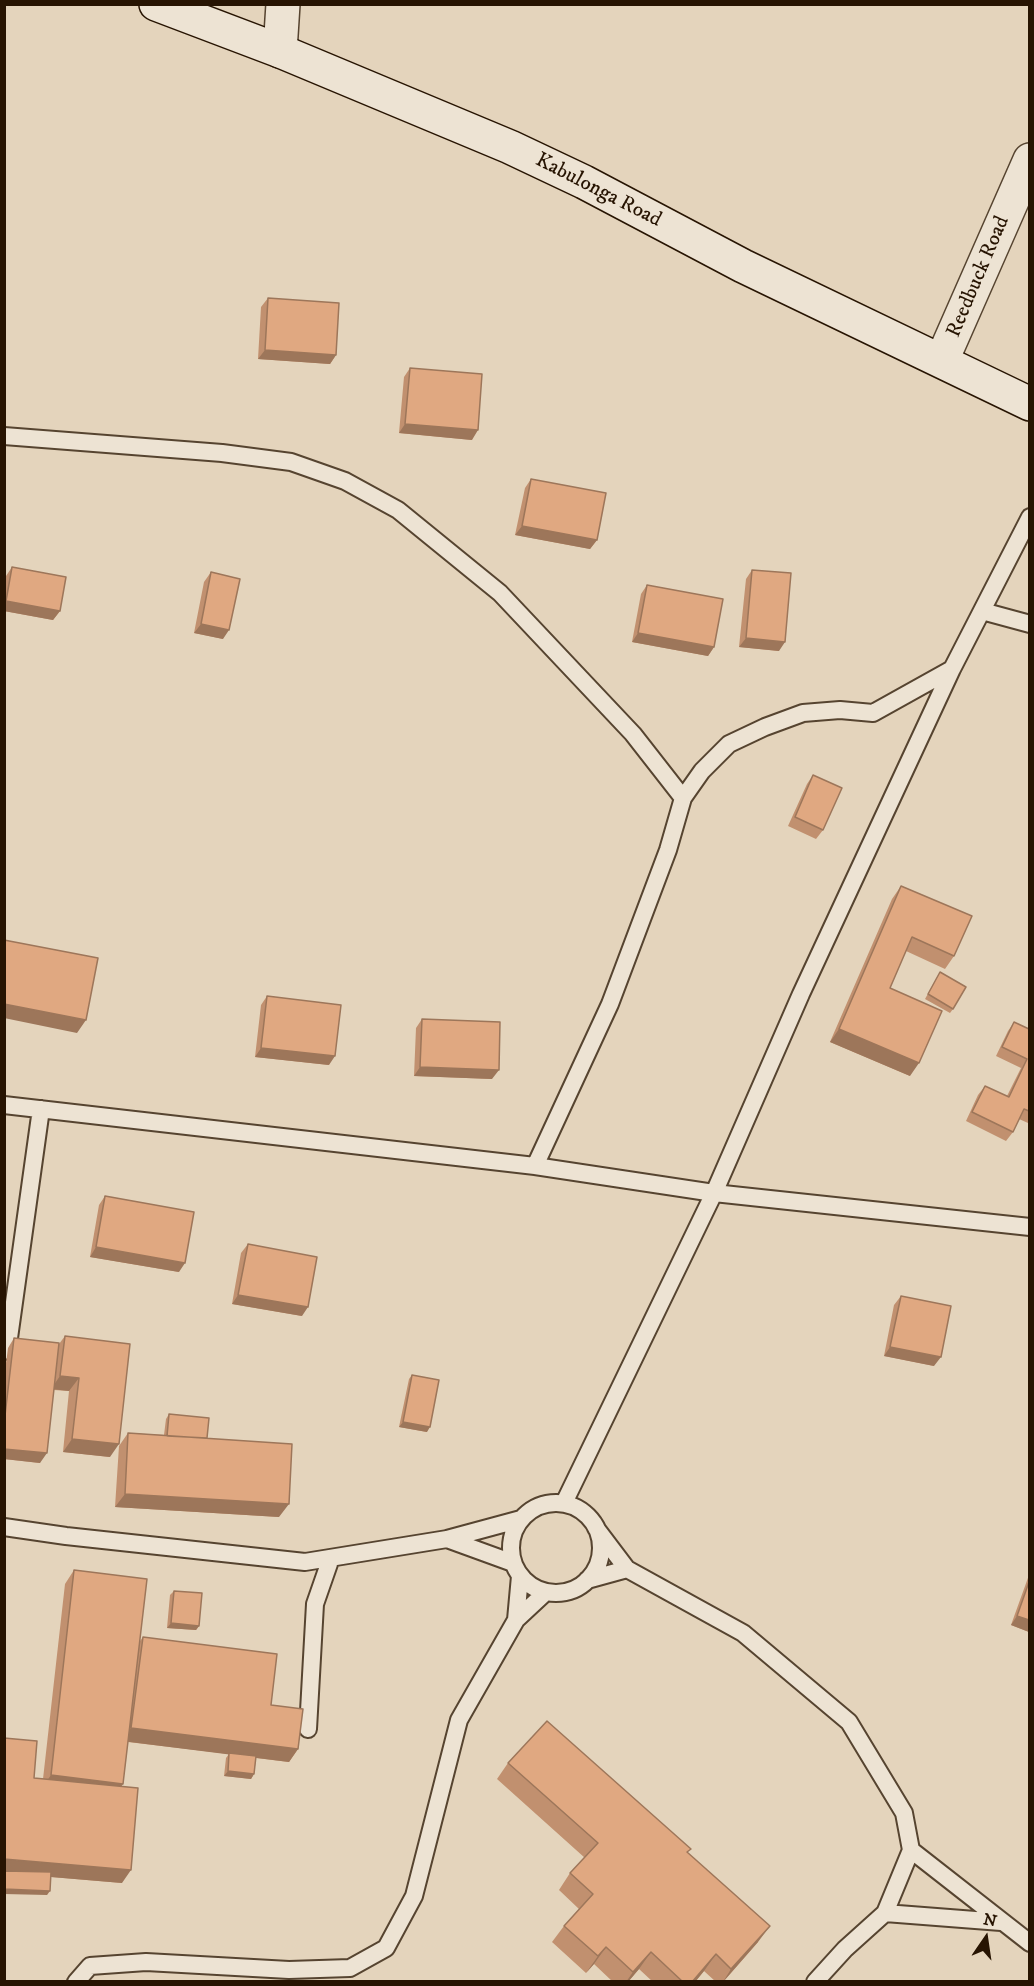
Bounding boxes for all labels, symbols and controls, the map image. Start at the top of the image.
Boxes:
street label: Kabulonga Road [531,148,665,234]
street label: Reedbuck Road [942,213,1016,341]
north arrow [956,1908,1016,1968]
text: N [981,1909,999,1932]

